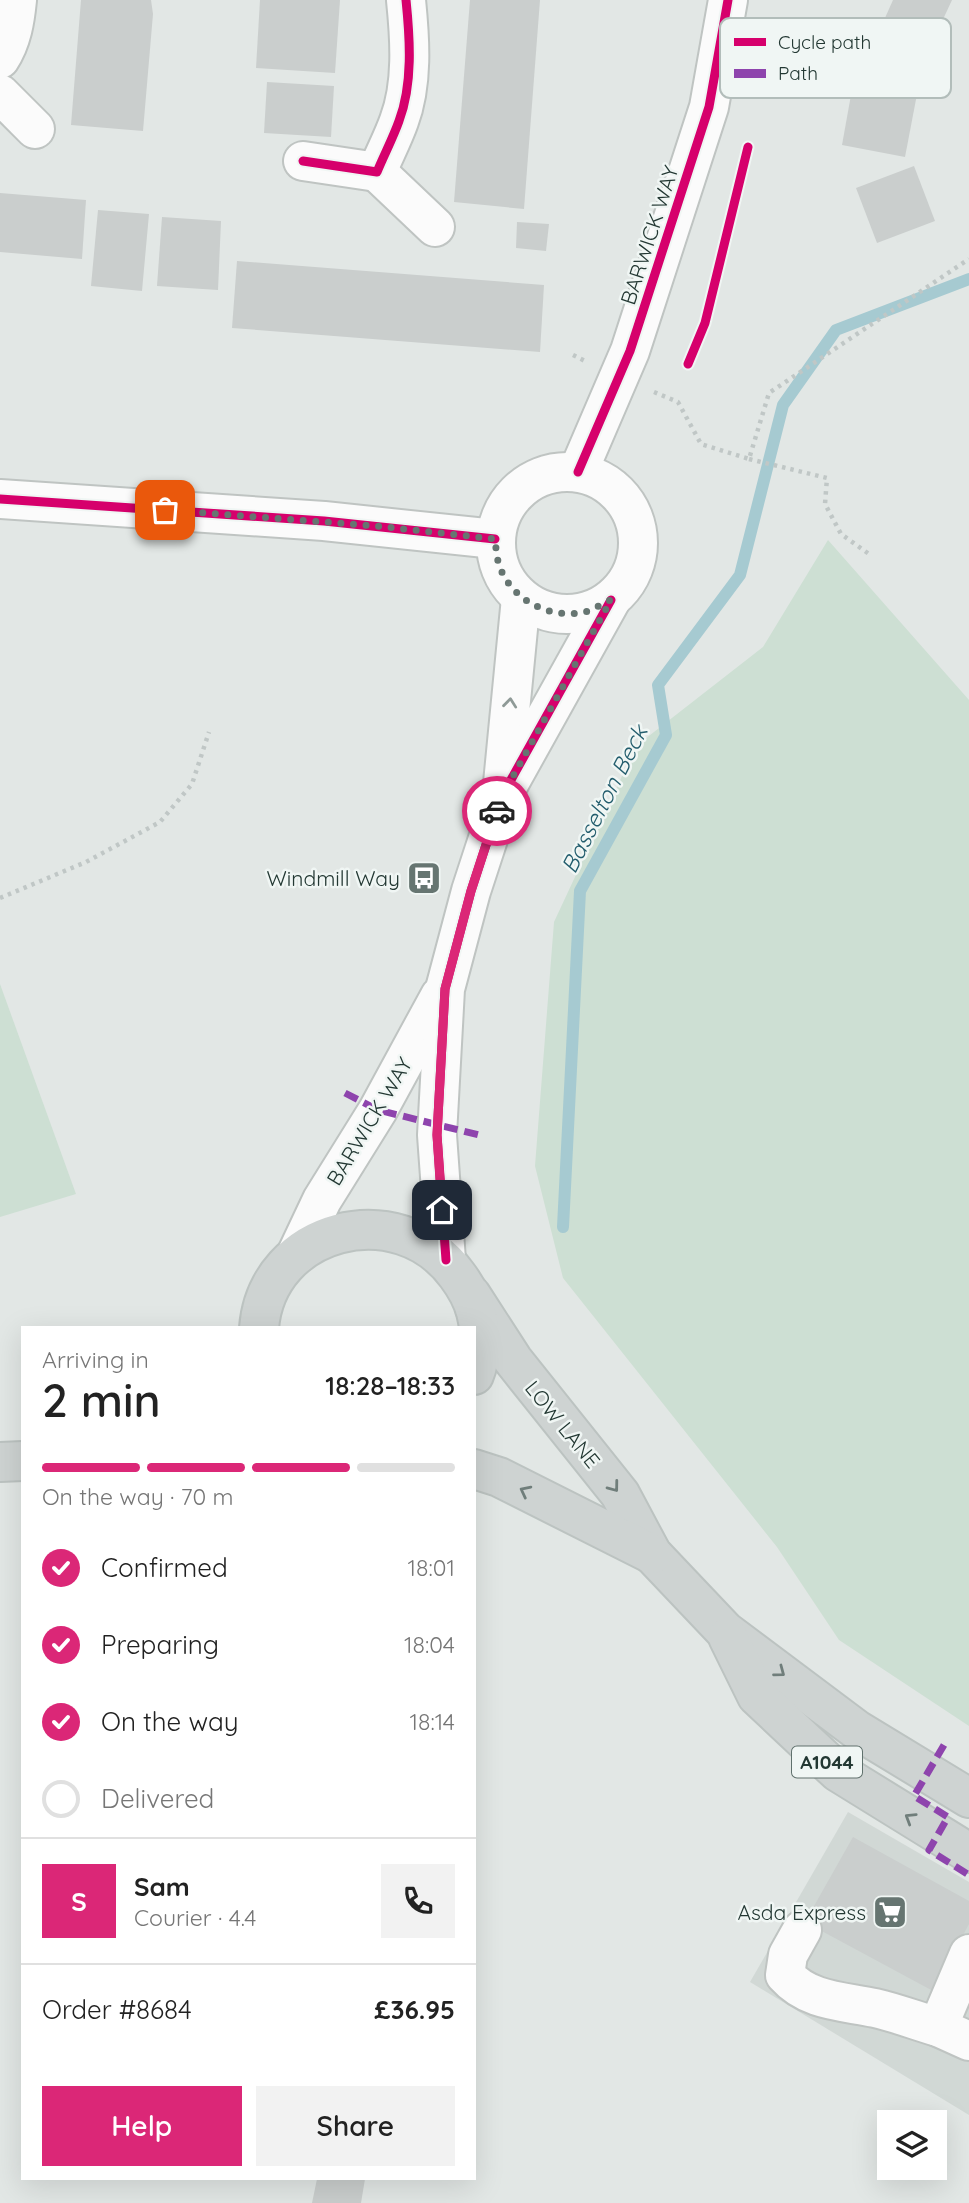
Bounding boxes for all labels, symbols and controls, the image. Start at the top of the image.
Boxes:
legend [720,18,951,98]
text: Cycle path [778,30,871,54]
text: Path [778,61,818,85]
street label: BARWICK WAY [614,162,684,308]
pin [135,480,195,540]
icon: bag [146,491,184,529]
one-way arrow [502,697,517,708]
water label: Basselton Beck [554,719,654,878]
courier [462,776,532,846]
icon: car [478,792,516,830]
bus stop icon: Windmill Way [405,859,443,897]
place label: Windmill Way [267,865,400,891]
street label: BARWICK WAY [321,1052,418,1190]
pin [412,1180,472,1240]
icon: home [423,1191,461,1229]
text: Arriving in [42,1345,149,1374]
text: 18:28–18:33 [325,1369,455,1402]
text: 2 min [42,1371,161,1429]
street label: LOW LANE [520,1375,606,1473]
one-way arrow [606,1480,618,1492]
text: On the way · 70 m [42,1482,234,1511]
one-way arrow [520,1485,532,1499]
icon: check [42,1549,80,1587]
text: Confirmed [101,1551,228,1584]
text: 18:01 [408,1553,455,1582]
icon: check [42,1626,80,1664]
text: Preparing [101,1628,219,1661]
text: 18:04 [404,1630,455,1659]
one-way arrow [772,1663,784,1676]
icon: check [42,1703,80,1741]
text: On the way [101,1705,239,1738]
text: 18:14 [409,1707,455,1736]
road number: A1044 [792,1746,862,1778]
text: Delivered [101,1782,214,1815]
one-way arrow [905,1813,918,1826]
button: phone [381,1864,455,1938]
text: Sam [134,1870,190,1903]
text: S [71,1885,87,1918]
supermarket icon: Asda Express [871,1893,909,1931]
place label: Asda Express [737,1899,866,1925]
text: Courier · 4.4 [134,1903,256,1932]
text: Order #8684 [42,1993,192,2026]
text: £36.95 [374,1993,455,2026]
button: Help [42,2086,242,2166]
button: Share [256,2086,455,2166]
map controls [877,2110,947,2180]
button: layers [877,2110,947,2180]

